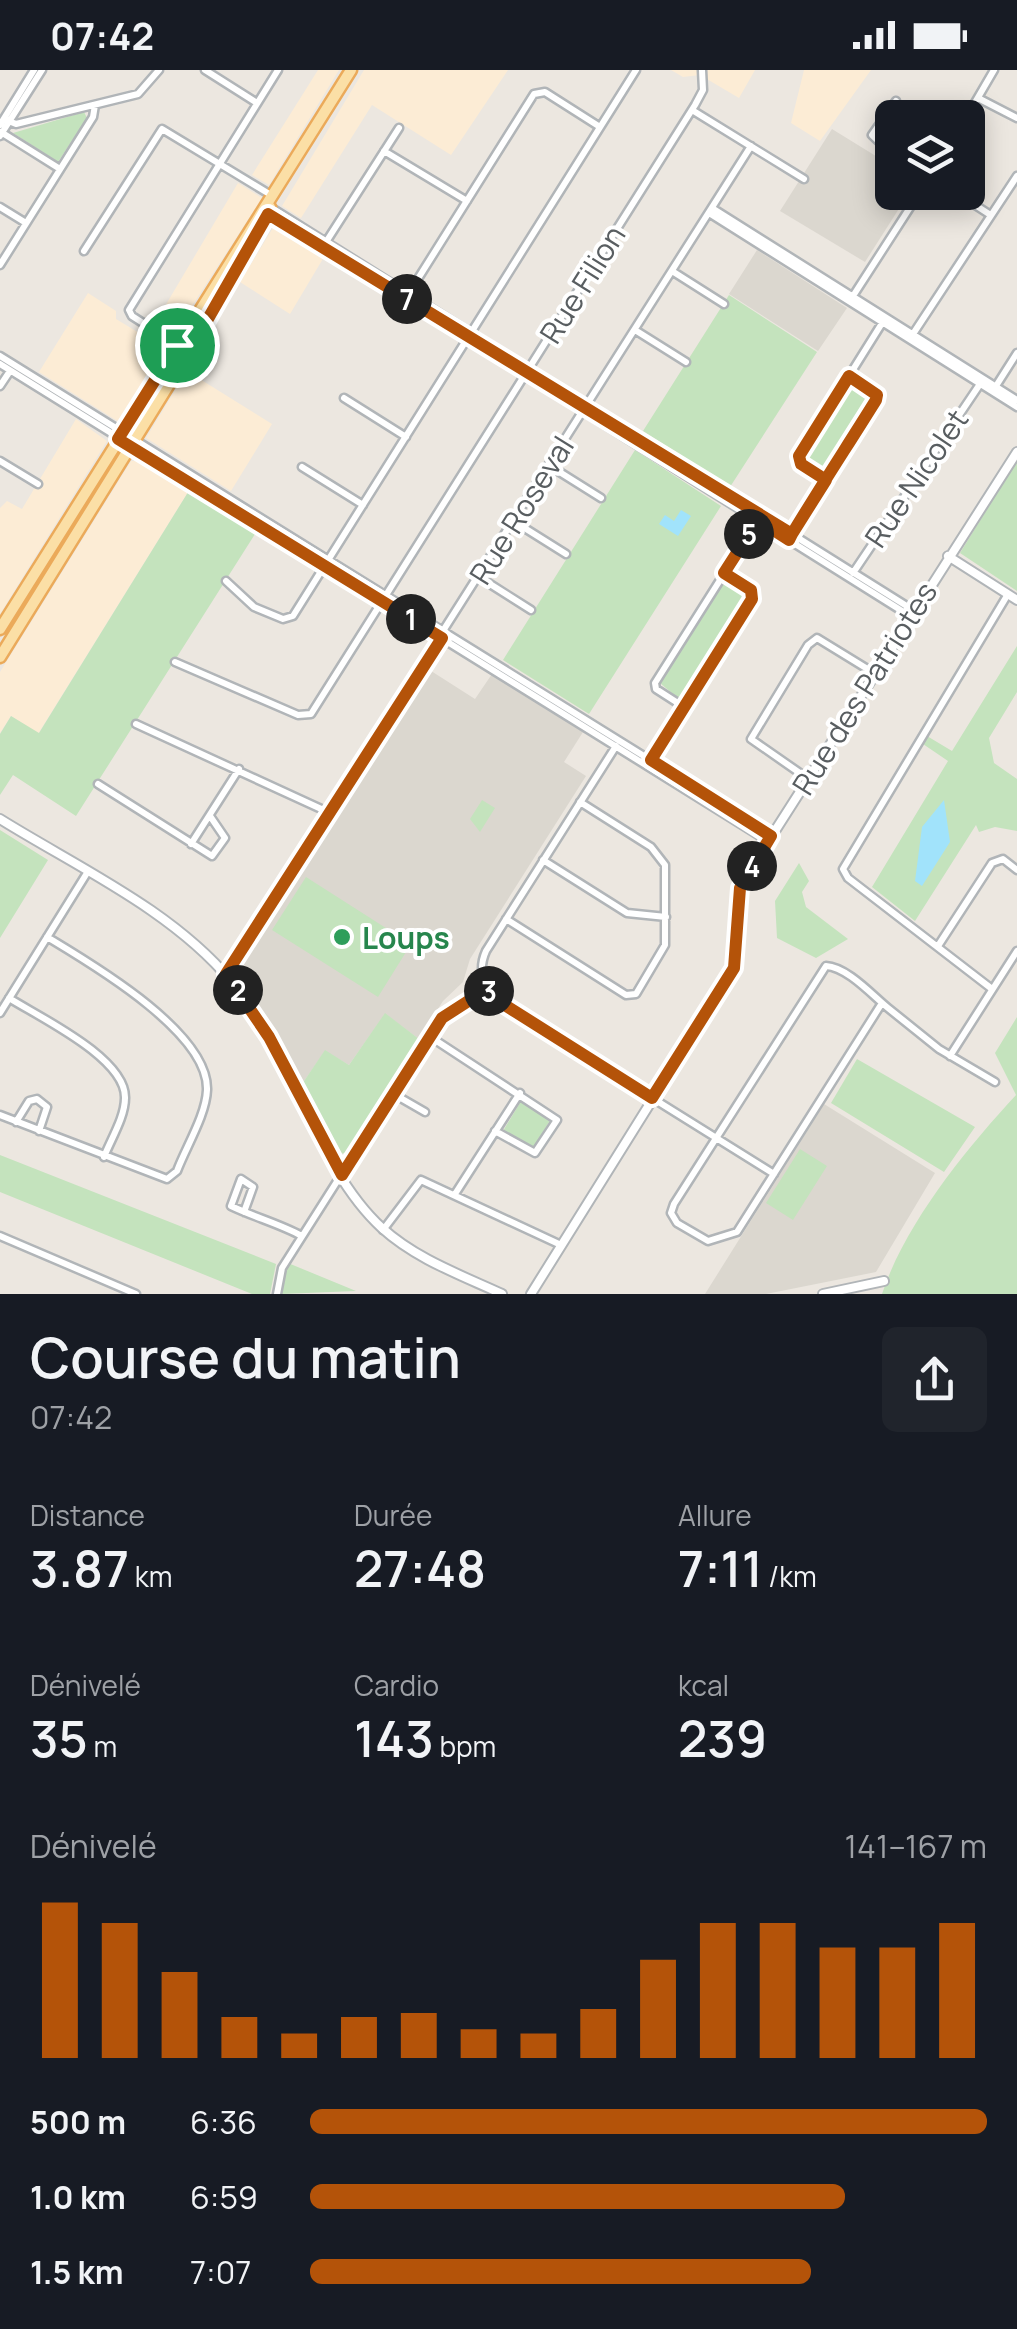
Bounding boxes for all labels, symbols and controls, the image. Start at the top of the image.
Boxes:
text: 07:42 [50,9,154,61]
map controls [875,100,985,210]
button: layers [875,100,985,210]
street label: Rue Filion [530,217,634,351]
pin: 7 [382,274,432,324]
text: 7 [400,280,414,318]
pin [135,303,220,388]
icon: arrive [150,318,205,373]
street label: Rue Nicolet [855,401,977,555]
street label: Rue Roseval [459,428,583,592]
pin: 5 [724,509,774,559]
text: 5 [741,515,757,553]
street label: Rue des Patriotes [782,574,946,802]
pin: 1 [386,594,436,644]
text: 1 [405,600,417,638]
pin: 4 [727,841,777,891]
text: 4 [743,847,761,885]
place label: Loups [362,917,450,958]
marker: Loups [331,926,353,948]
pin: 2 [213,965,263,1015]
pin: 3 [464,966,514,1016]
text: 2 [230,971,246,1009]
text: 3 [481,972,497,1010]
text: Course du matin [30,1319,461,1395]
button: share [882,1327,987,1432]
text: 07:42 [30,1395,112,1439]
text: Distance [30,1496,145,1534]
text: Durée [354,1496,432,1534]
text: Allure [678,1496,752,1534]
text: 3.87 [30,1534,129,1602]
text: 27:48 [354,1534,486,1602]
text: 7:11 [678,1534,763,1602]
text: km [129,1557,172,1595]
text: /km [763,1557,817,1595]
text: Dénivelé [30,1666,141,1704]
text: Cardio [354,1666,439,1704]
text: kcal [678,1666,729,1704]
text: 35 [30,1704,88,1772]
text: 143 [354,1704,434,1772]
text: 239 [678,1704,767,1772]
text: m [88,1727,117,1765]
text: bpm [434,1727,496,1765]
text: Dénivelé [30,1824,157,1868]
text: 141–167 m [845,1824,987,1868]
text: 500 m [30,2100,126,2144]
text: 6:36 [190,2100,257,2144]
text: 1.0 km [30,2175,126,2219]
text: 6:59 [190,2175,258,2219]
text: 1.5 km [30,2250,124,2294]
text: 7:07 [190,2250,251,2294]

